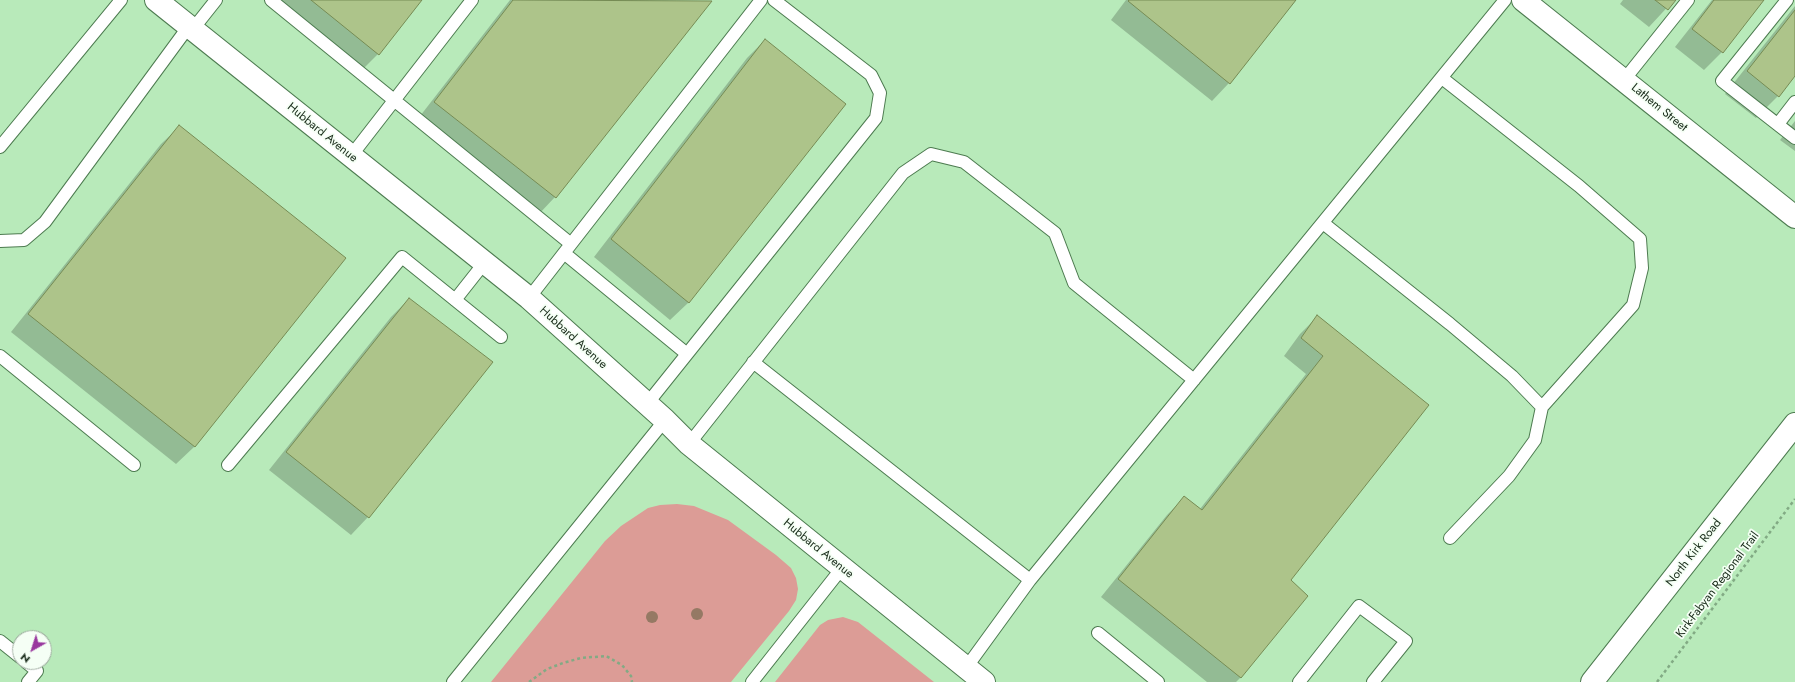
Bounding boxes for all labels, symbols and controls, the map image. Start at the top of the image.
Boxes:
street label: Lathem Street [1628,81,1690,135]
street label: Hubbard Avenue [284,100,360,166]
street label: Hubbard Avenue [536,304,610,372]
street label: Hubbard Avenue [780,516,856,582]
street label: North Kirk Road [1663,516,1725,590]
street label: Kirk-Fabyan Regional Trail [1673,529,1763,641]
north arrow [12,630,52,670]
text: N [17,650,34,668]

